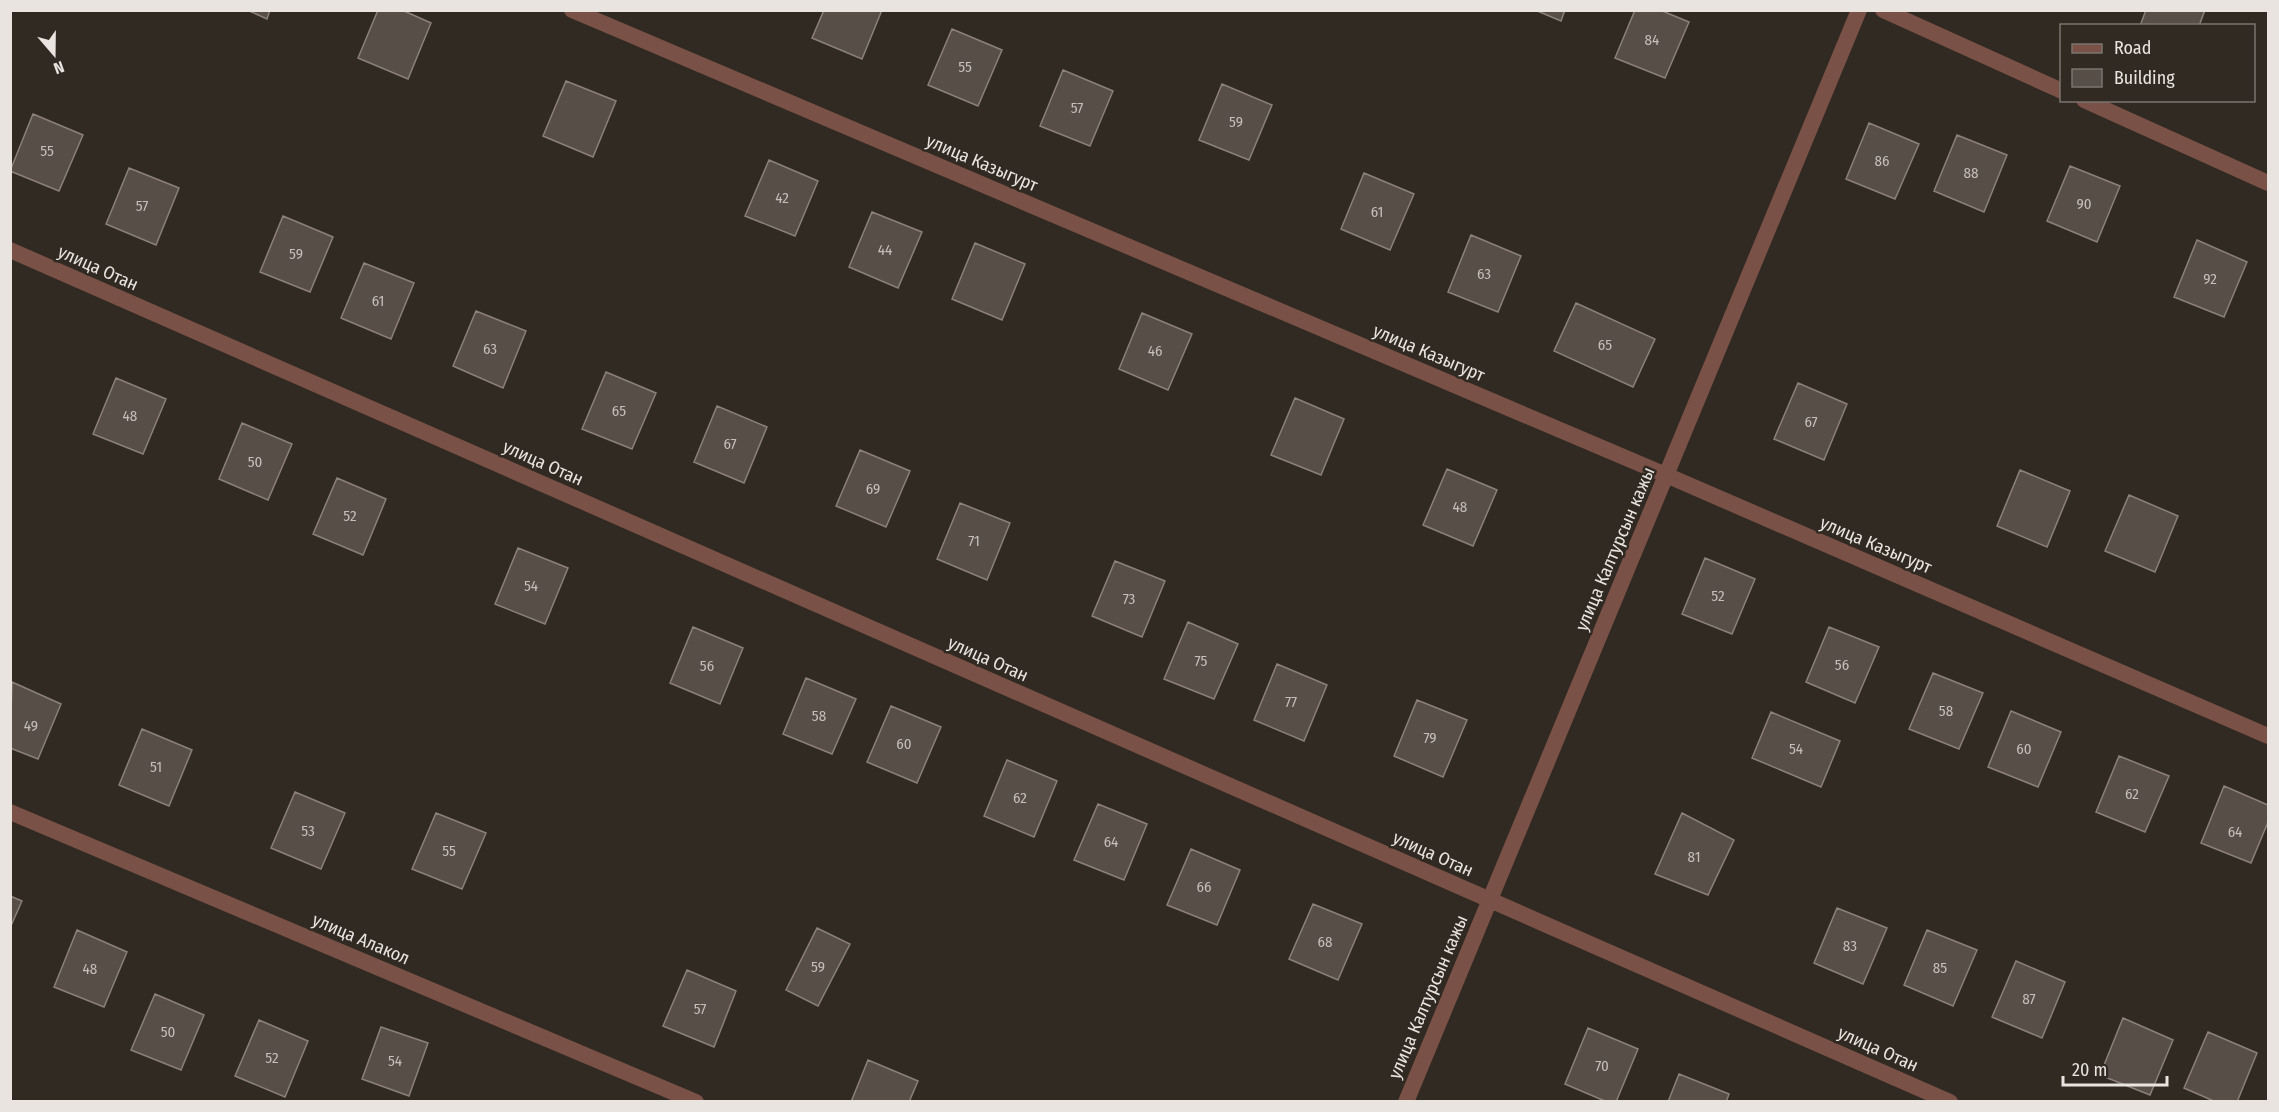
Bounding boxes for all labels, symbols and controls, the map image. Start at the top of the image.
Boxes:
north arrow [24,24,84,84]
legend [2060,24,2255,102]
house number: 84 [1645,31,1659,49]
text: Road [2114,37,2151,59]
text: N [51,57,67,78]
house number: 55 [958,58,972,76]
text: Building [2114,67,2175,89]
house number: 57 [1071,99,1083,117]
house number: 59 [1229,113,1243,131]
street label: улица Казыгурт [923,130,1042,197]
house number: 55 [40,142,54,160]
house number: 86 [1875,152,1889,170]
house number: 88 [1963,164,1979,182]
house number: 42 [775,189,789,207]
house number: 90 [2076,195,2092,213]
house number: 57 [136,197,148,215]
house number: 61 [1371,203,1383,221]
street label: улица Отан [54,241,142,295]
house number: 44 [878,241,892,259]
house number: 59 [289,245,303,263]
house number: 63 [1477,265,1491,283]
house number: 92 [2203,270,2217,288]
house number: 61 [372,292,384,310]
street label: улица Казыгурт [1370,320,1489,387]
house number: 65 [1598,336,1612,354]
house number: 63 [483,340,497,358]
house number: 46 [1148,342,1162,360]
house number: 65 [612,402,626,420]
house number: 48 [123,407,137,425]
house number: 67 [1804,413,1818,431]
house number: 67 [723,435,737,453]
street label: улица Отан [499,436,587,490]
house number: 50 [248,453,262,471]
street label: улица Калтурсын кажы [1571,464,1659,634]
house number: 69 [866,480,880,498]
house number: 48 [1453,498,1467,516]
house number: 52 [343,507,357,525]
street label: улица Казыгурт [1817,512,1936,579]
house number: 71 [968,532,980,550]
house number: 54 [524,577,538,595]
house number: 52 [1711,587,1725,605]
house number: 73 [1123,590,1136,608]
street label: улица Отан [944,632,1032,686]
house number: 75 [1195,652,1207,670]
house number: 56 [1835,656,1849,674]
house number: 56 [700,657,714,675]
house number: 77 [1285,693,1297,711]
house number: 58 [1939,702,1953,720]
house number: 58 [812,707,826,725]
house number: 49 [24,717,38,735]
house number: 79 [1423,729,1437,747]
house number: 60 [896,735,912,753]
house number: 54 [1789,740,1803,758]
house number: 60 [2016,740,2032,758]
house number: 51 [150,758,162,776]
house number: 62 [2125,785,2139,803]
house number: 62 [1013,789,1027,807]
house number: 53 [301,822,315,840]
house number: 64 [2228,823,2242,841]
street label: улица Отан [1389,827,1477,881]
house number: 64 [1104,833,1118,851]
house number: 55 [442,842,456,860]
house number: 81 [1688,848,1700,866]
house number: 66 [1197,878,1211,896]
street label: улица Алакол [309,909,413,969]
street label: улица Калтурсын кажы [1384,912,1472,1082]
house number: 68 [1318,933,1332,951]
house number: 83 [1843,937,1857,955]
house number: 59 [811,958,825,976]
house number: 85 [1933,959,1947,977]
house number: 48 [83,960,97,978]
house number: 87 [2022,990,2036,1008]
house number: 57 [694,1000,706,1018]
street label: улица Отан [1834,1022,1922,1076]
house number: 50 [161,1023,175,1041]
house number: 52 [265,1049,279,1067]
scale bar [2063,1049,2166,1087]
house number: 54 [388,1052,402,1070]
house number: 70 [1595,1057,1609,1075]
text: 20 m [2072,1059,2107,1081]

